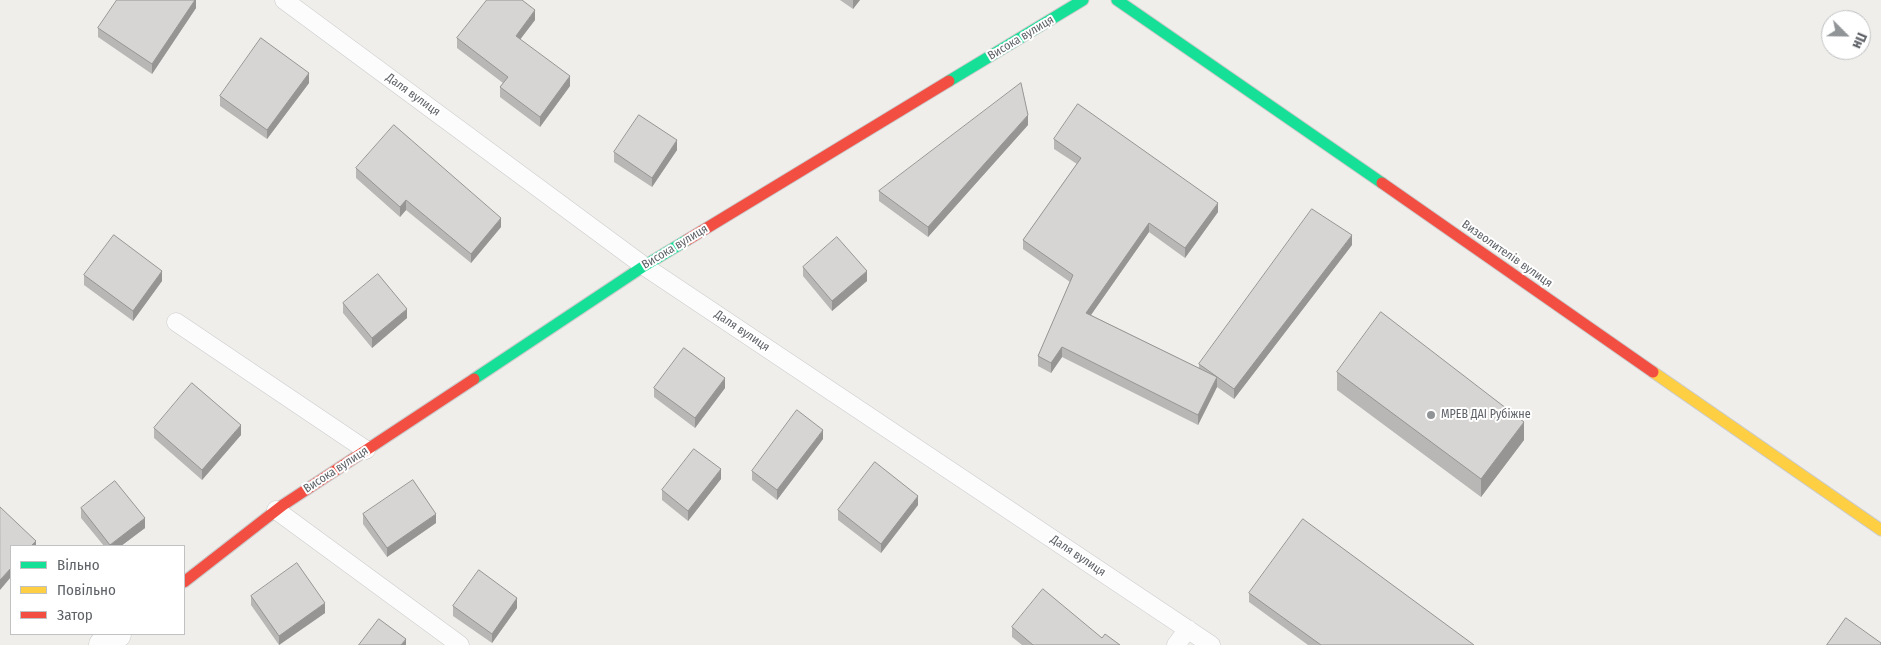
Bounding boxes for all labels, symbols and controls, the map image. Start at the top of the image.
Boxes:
north arrow [1821,10,1871,60]
street label: Висока вулиця [985,13,1057,63]
text: Пн [1848,30,1870,51]
street label: Даля вулиця [383,71,443,119]
street label: Визволителів вулиця [1459,217,1555,291]
street label: Висока вулиця [639,222,711,272]
street label: Даля вулиця [712,307,772,355]
place label: МРЕВ ДАІ Рубіжне [1441,408,1531,422]
marker: МРЕВ ДАІ Рубіжне [1425,409,1437,421]
street label: Висока вулиця [301,444,371,496]
street label: Даля вулиця [1048,532,1108,580]
legend [10,545,185,635]
text: Вільно [57,556,100,574]
text: Повільно [57,581,116,599]
text: Затор [57,606,93,624]

